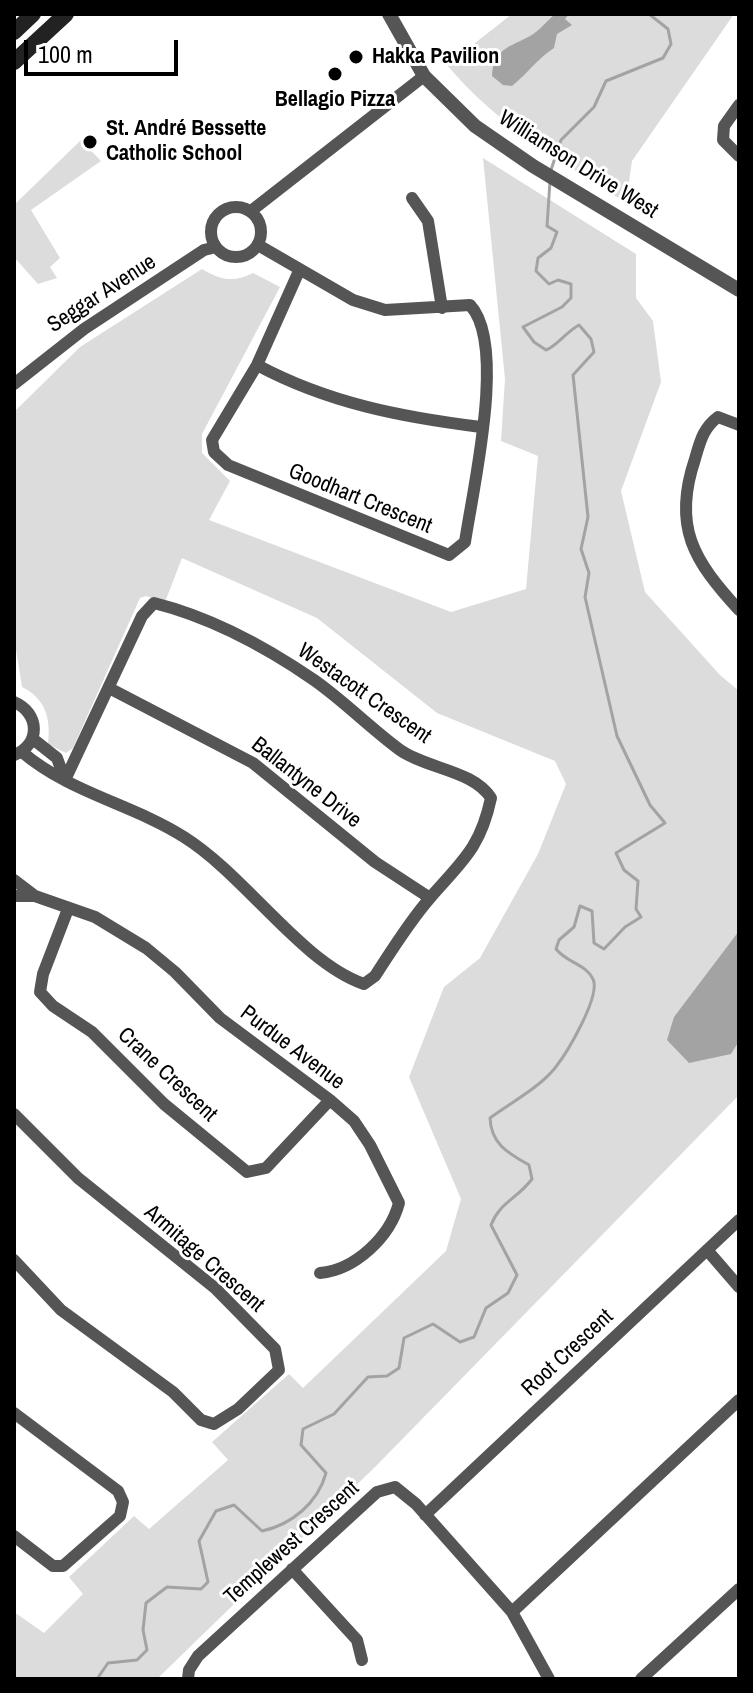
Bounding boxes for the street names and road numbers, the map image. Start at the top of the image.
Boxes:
street label: Williamson Drive West [493,105,663,225]
street label: Seggar Avenue [43,249,161,339]
street label: Goodhart Crescent [284,458,436,540]
street label: Westacott Crescent [292,638,436,750]
street label: Ballantyne Drive [246,732,366,834]
street label: Purdue Avenue [235,1000,349,1096]
street label: Crane Crescent [112,1022,222,1128]
street label: Armitage Crescent [139,1200,269,1318]
street label: Root Crescent [517,1304,619,1402]
street label: Templewest Crescent [219,1475,365,1611]

